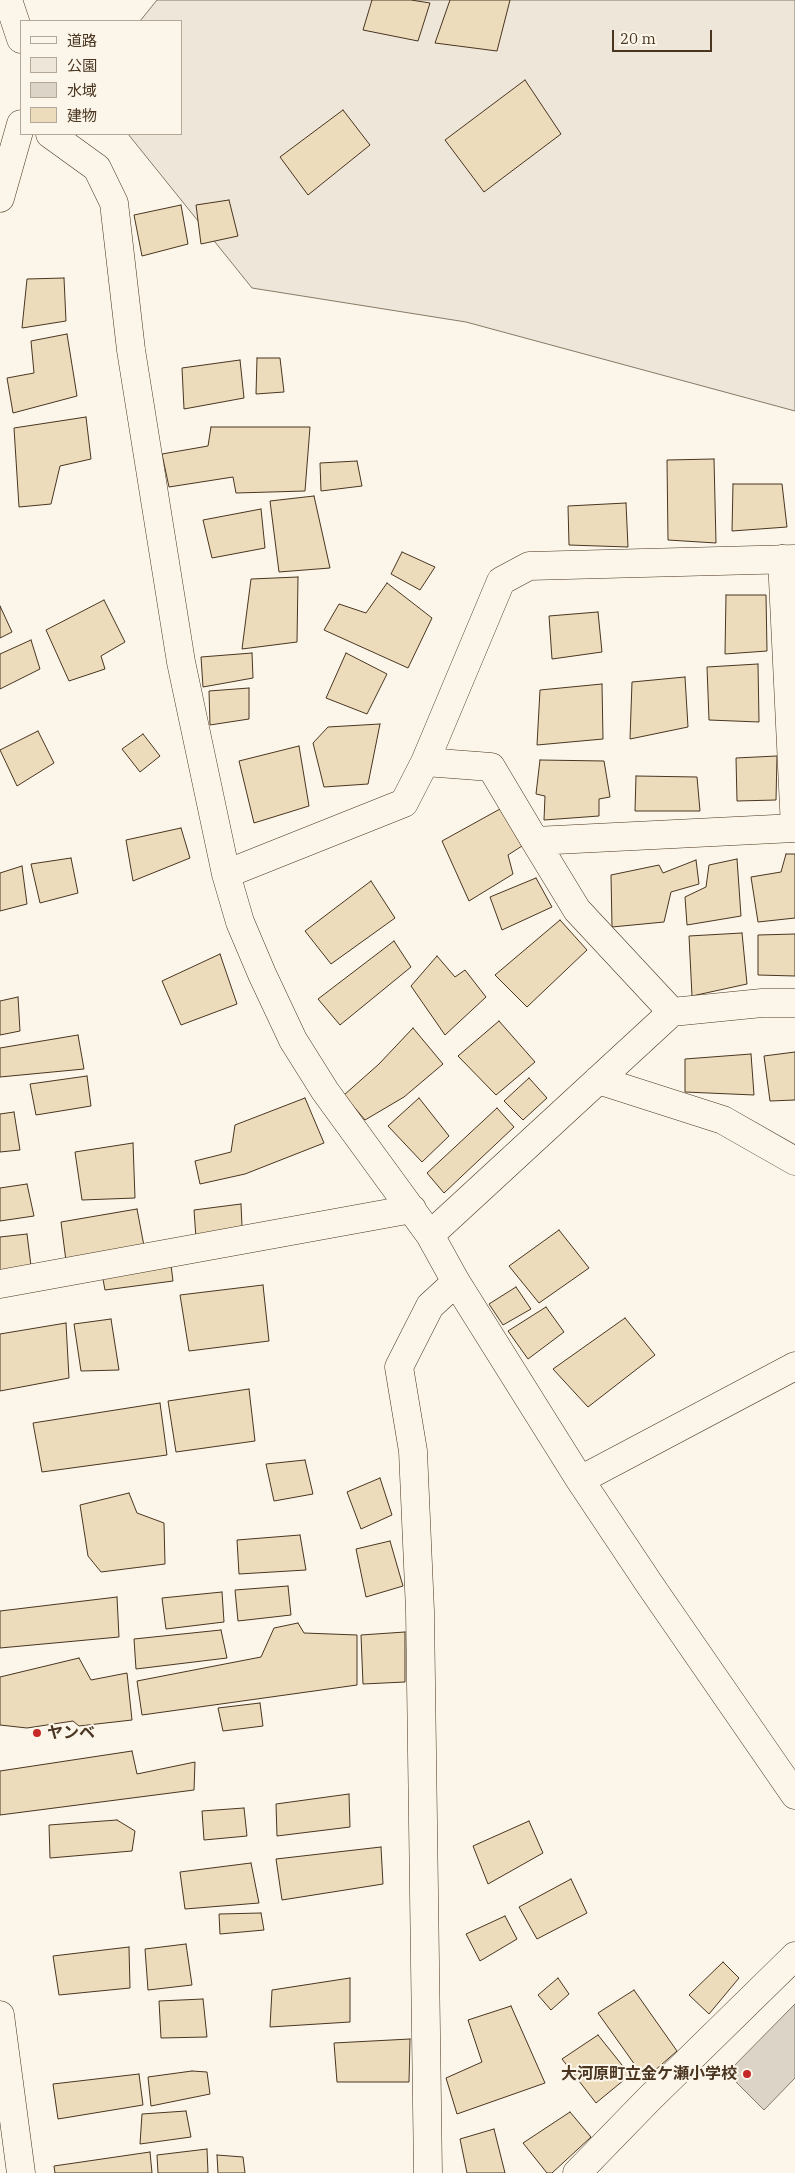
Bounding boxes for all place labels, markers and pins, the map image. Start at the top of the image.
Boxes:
place label: ヤンベ [47,1723,95,1743]
marker: ヤンベ [31,1727,43,1739]
place label: 大河原町立金ケ瀬小学校 [561,2064,737,2084]
marker: 大河原町立金ケ瀬小学校 [741,2068,753,2080]

